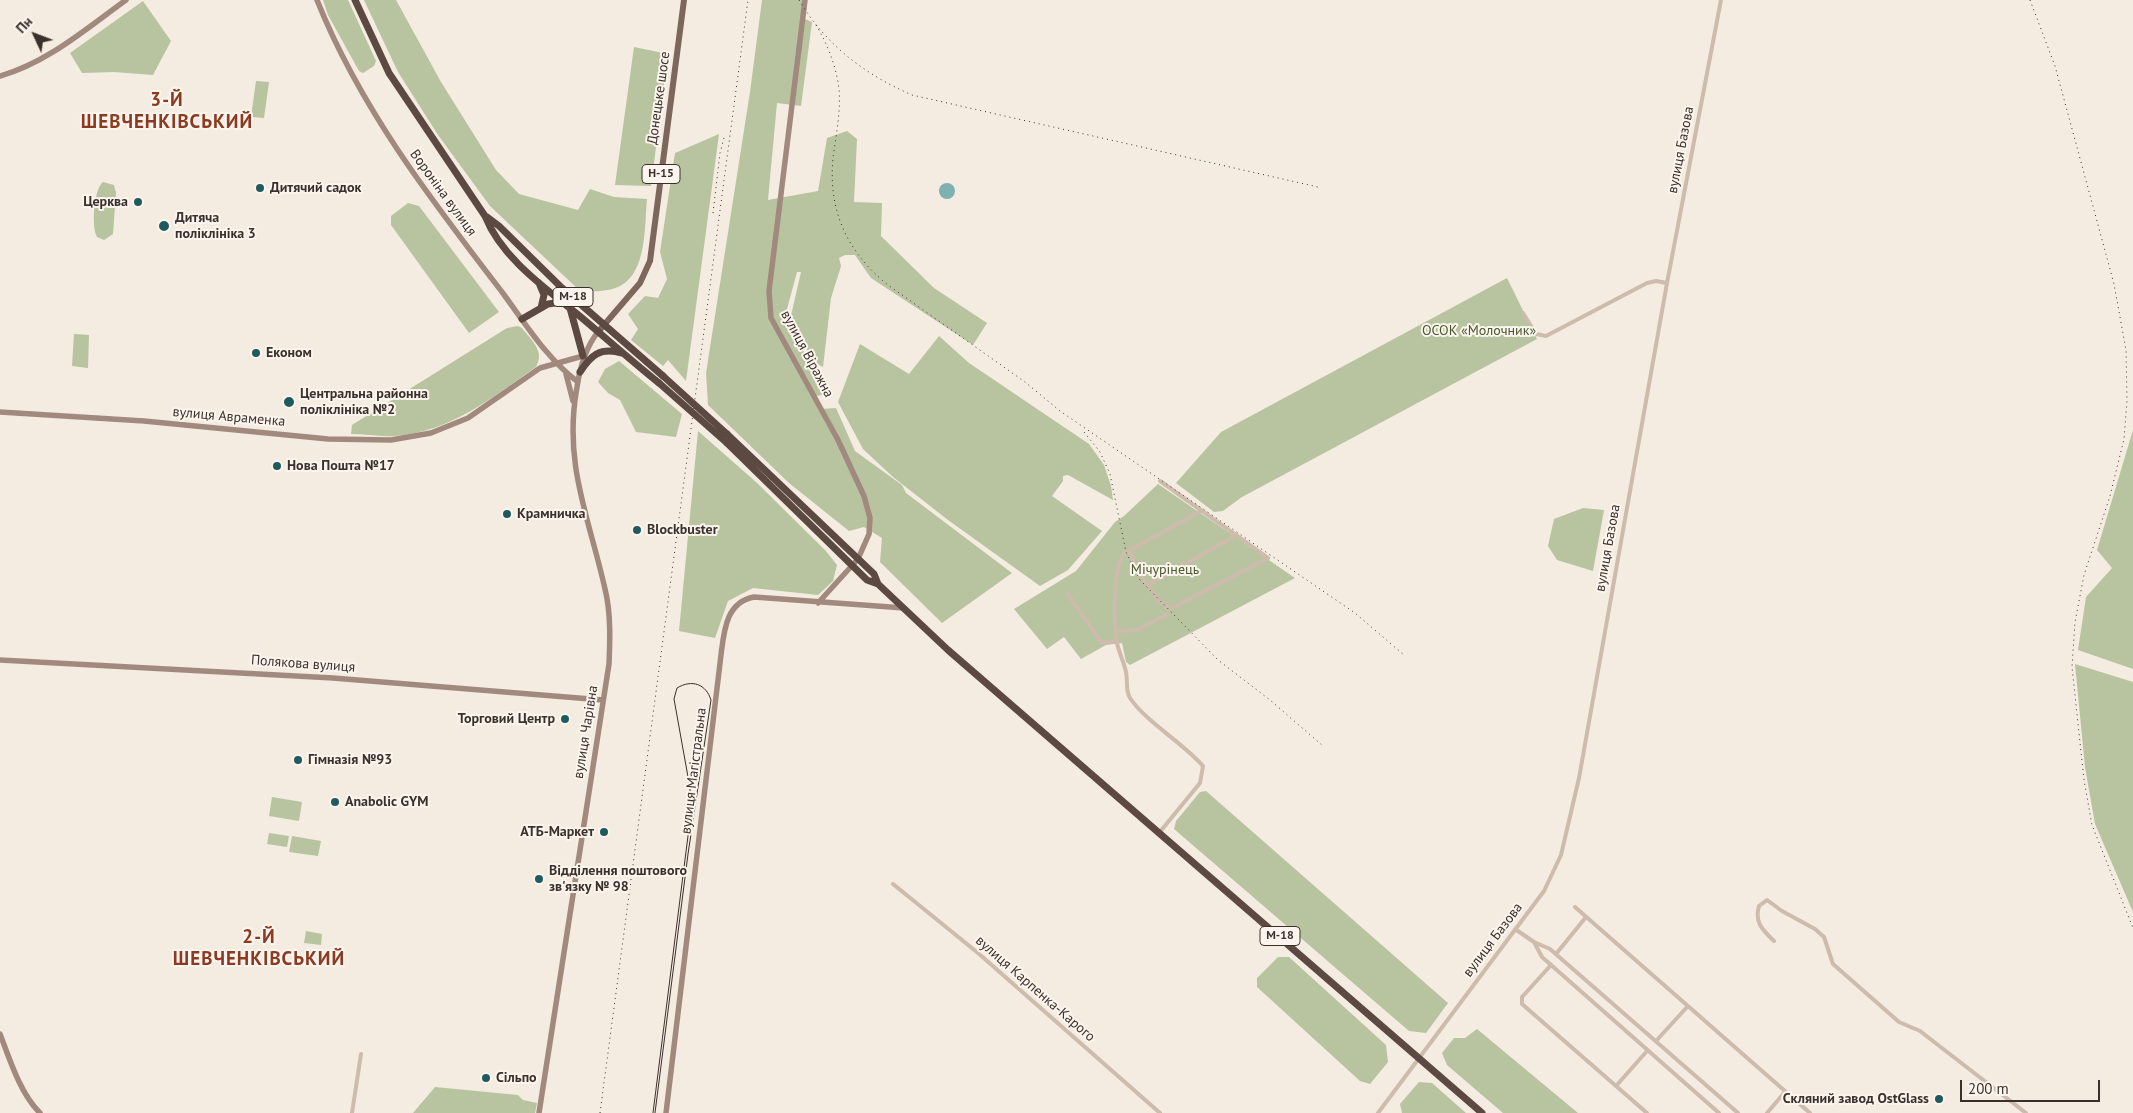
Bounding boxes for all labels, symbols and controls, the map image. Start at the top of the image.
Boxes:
north arrow [10,10,60,60]
text: Пн [12,13,36,37]
street label: Донецьке шосе [644,50,674,146]
district label: 3-Й ШЕВЧЕНКІВСЬКИЙ [79,90,255,134]
street label: вулиця Базова [1664,105,1698,195]
street label: Вороніна вулиця [406,147,480,239]
road number: Н-15 [642,164,680,183]
place label: Дитячий садок [270,180,361,196]
marker: Дитячий садок [254,182,266,194]
place label: Церква [83,194,128,210]
marker: Церква [132,196,144,208]
place label: Дитяча поліклініка 3 [175,210,256,242]
marker: Дитяча поліклініка 3 [157,219,171,233]
road number: М-18 [553,288,593,306]
street label: вулиця Віражна [777,308,837,400]
park label: ОСОК «Молочник» [1422,323,1536,339]
place label: Економ [266,345,312,361]
marker: Економ [250,347,262,359]
place label: Центральна районна поліклініка №2 [300,386,428,418]
marker: Центральна районна поліклініка №2 [282,395,296,409]
street label: вулиця Авраменка [172,404,286,430]
place label: Нова Пошта №17 [287,458,395,474]
marker: Нова Пошта №17 [271,460,283,472]
street label: вулиця Базова [1592,503,1624,593]
place label: Крамничка [517,506,586,522]
marker: Крамничка [501,508,513,520]
place label: Blockbuster [647,522,718,538]
marker: Blockbuster [631,524,643,536]
park label: Мічурінець [1131,562,1199,578]
street label: Полякова вулиця [250,652,356,676]
street label: вулиця Чарівна [570,684,602,780]
street label: вулиця Магістральна [678,707,710,835]
place label: Торговий Центр [458,711,555,727]
marker: Торговий Центр [559,713,571,725]
place label: Гімназія №93 [308,752,392,768]
marker: Гімназія №93 [292,754,304,766]
place label: Anabolic GYM [345,794,429,810]
marker: Anabolic GYM [329,796,341,808]
place label: АТБ-Маркет [520,824,594,840]
marker: АТБ-Маркет [598,826,610,838]
place label: Відділення поштового зв'язку № 98 [549,863,687,896]
marker: Відділення поштового зв'язку № 98 [533,873,545,885]
street label: вулиця Базова [1460,900,1526,980]
road number: М-18 [1260,926,1300,946]
district label: 2-Й ШЕВЧЕНКІВСЬКИЙ [171,927,347,971]
street label: вулиця Карпенка-Карого [972,932,1098,1046]
place label: Сільпо [496,1070,537,1086]
scale bar [1963,1070,2103,1102]
marker: Сільпо [480,1072,492,1084]
text: 200 m [1968,1079,2009,1098]
place label: Скляний завод OstGlass [1783,1091,1929,1107]
marker: Скляний завод OstGlass [1933,1093,1945,1105]

